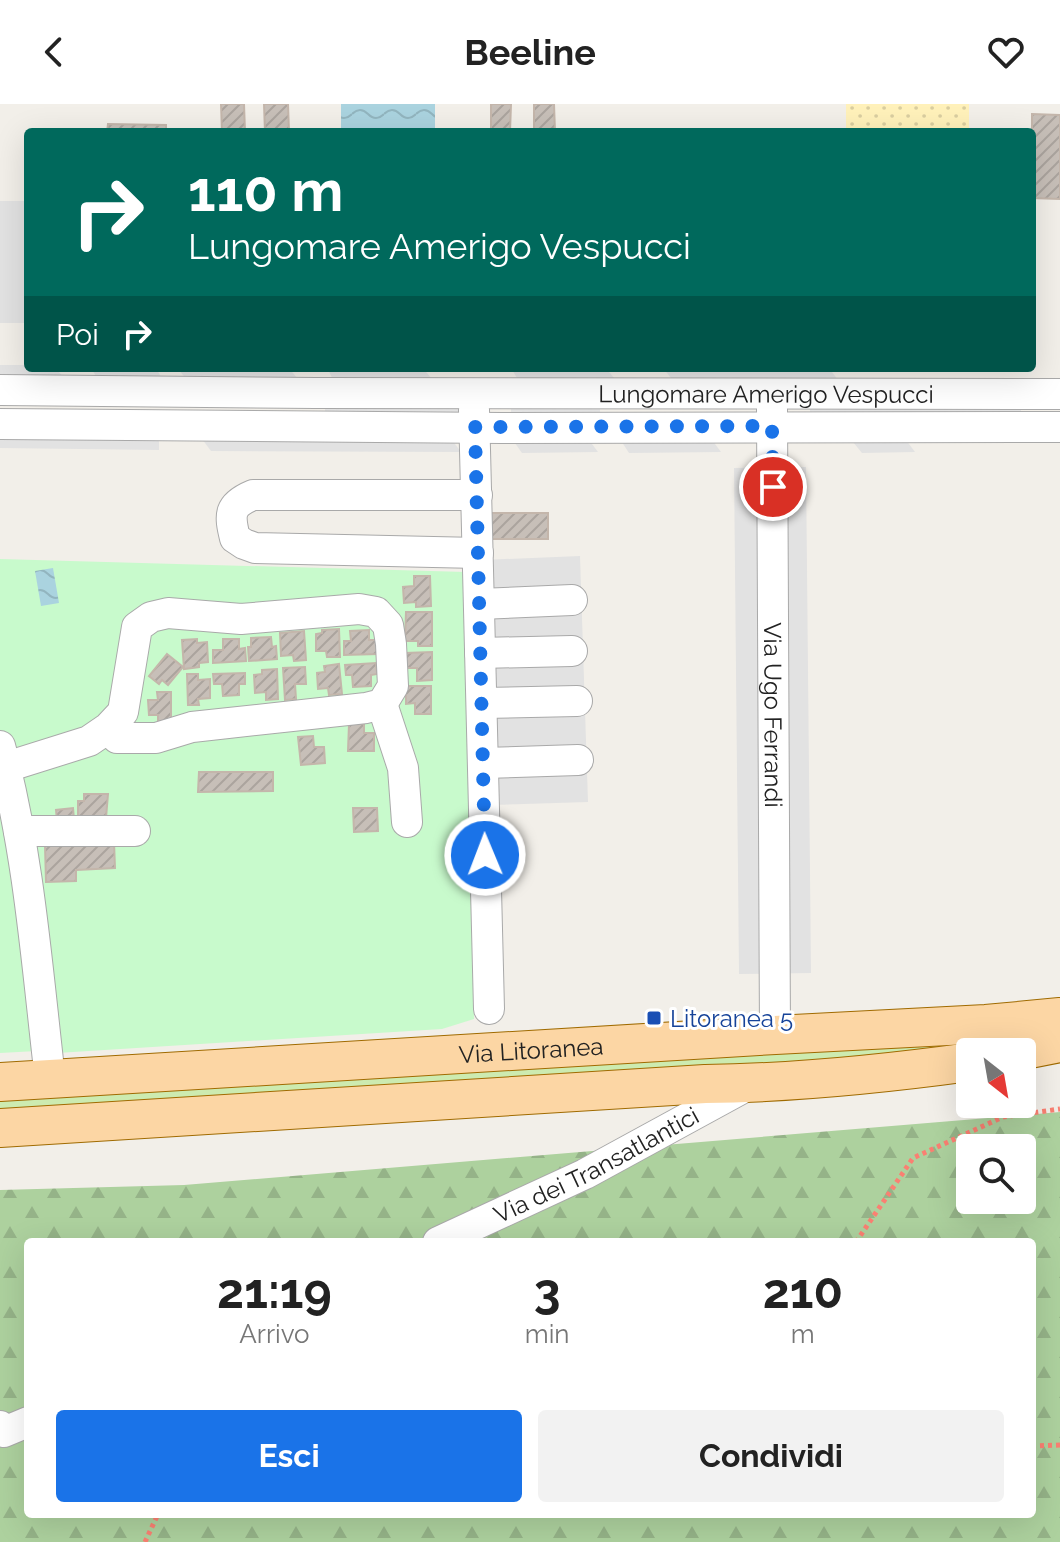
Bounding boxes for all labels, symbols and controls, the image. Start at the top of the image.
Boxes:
icon: back [32,30,76,74]
icon: heart [984,30,1028,74]
text: Beeline [464,31,596,73]
text: 110 m [188,158,343,224]
icon: right [56,160,160,264]
text: Lungomare Amerigo Vespucci [188,225,691,267]
icon: right [115,312,159,356]
text: Poi [56,317,99,352]
street label: Lungomare Amerigo Vespucci [598,379,934,408]
pin [739,453,807,521]
icon: arrive [751,465,795,509]
street label: Via Ugo Ferrandi [759,622,788,808]
position arrow [443,813,527,897]
place label: Litoranea 5 [670,1004,793,1033]
marker: Litoranea 5 [645,1009,663,1027]
street label: Via Litoranea [458,1031,604,1069]
north arrow [956,1038,1036,1118]
map controls [956,1038,1036,1214]
street label: Via dei Transatlantici [489,1100,704,1229]
button: search [956,1134,1036,1214]
text: 21:19 [217,1263,332,1319]
text: 3 [534,1263,561,1319]
text: 210 [763,1263,843,1319]
text: Arrivo [239,1319,310,1349]
text: min [525,1319,570,1349]
text: m [791,1319,815,1349]
button: Esci [56,1410,522,1502]
button: Condividi [538,1410,1004,1502]

